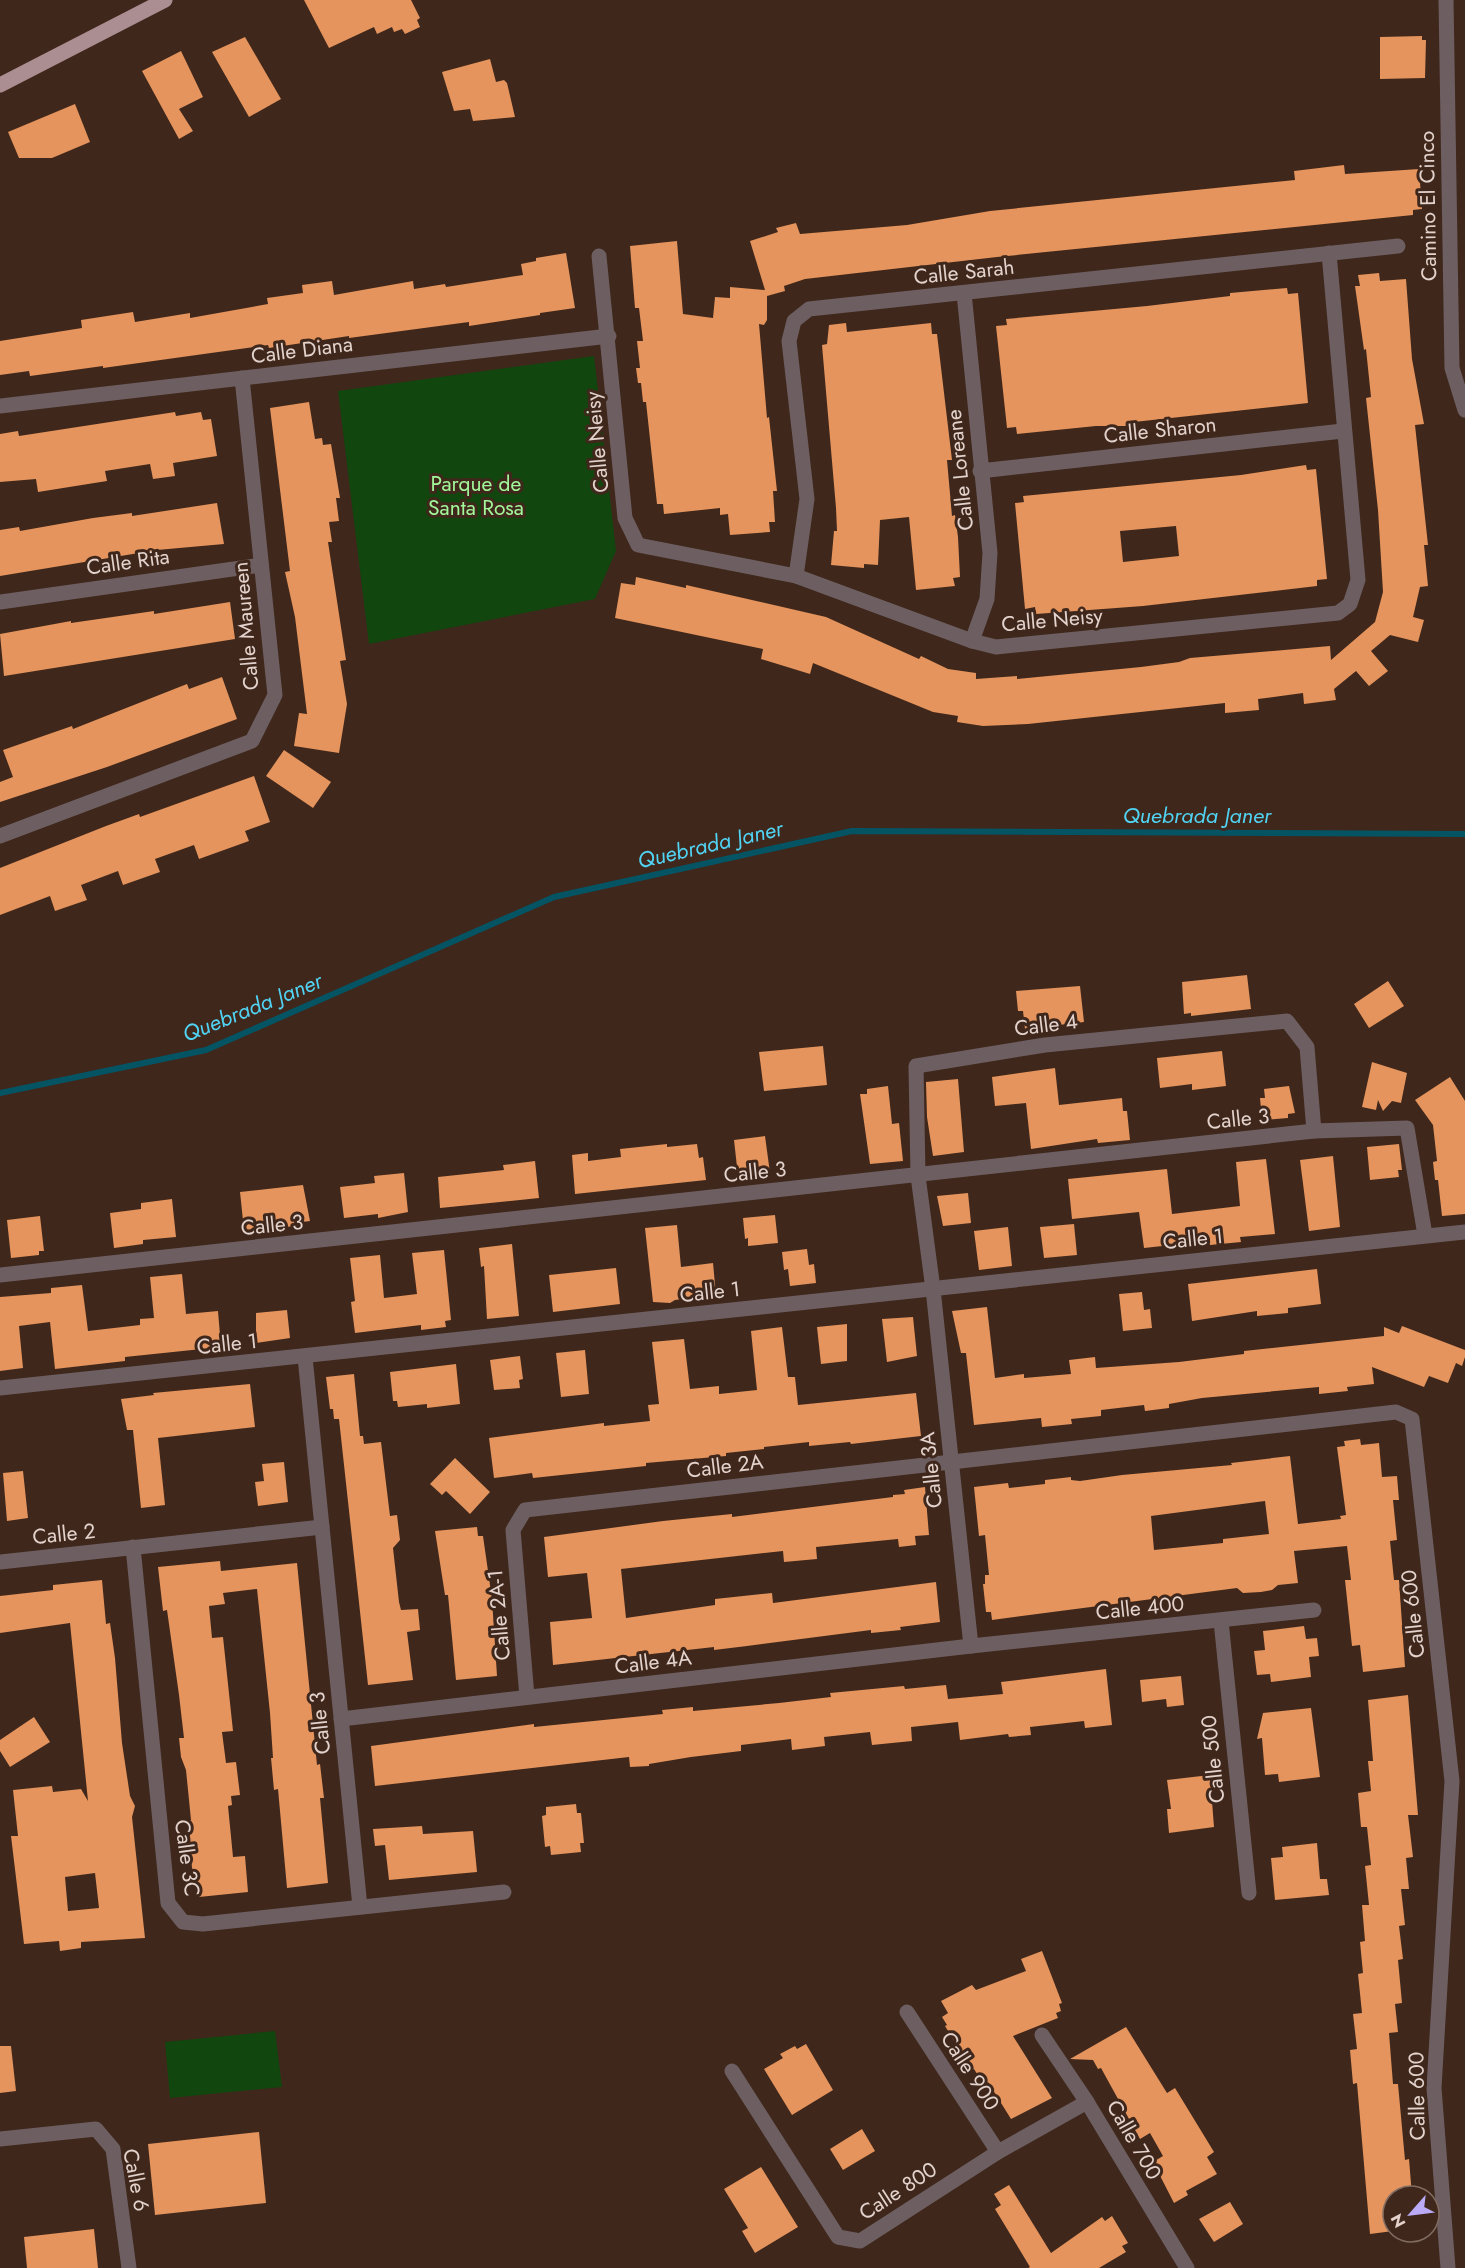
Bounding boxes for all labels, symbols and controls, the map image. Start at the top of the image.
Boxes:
street label: Camino El Cinco [1412,131,1444,281]
street label: Calle Sarah [912,252,1016,292]
street label: Calle Diana [249,329,355,371]
street label: Calle Neisy [578,389,616,494]
street label: Calle Loreane [939,408,981,532]
street label: Calle Sharon [1102,409,1218,451]
park label: Parque de Santa Rosa [428,469,524,523]
street label: Calle Rita [85,541,171,583]
street label: Calle Maureen [225,560,267,692]
street label: Calle Neisy [1000,601,1105,639]
water label: Quebrada Janer [1123,799,1273,831]
water label: Quebrada Janer [634,811,788,876]
water label: Quebrada Janer [177,964,328,1050]
street label: Calle 4 [1013,1006,1079,1044]
street label: Calle 3 [1205,1101,1271,1137]
street label: Calle 3 [722,1154,788,1190]
street label: Calle 3 [239,1207,305,1243]
street label: Calle 1 [1161,1221,1225,1257]
street label: Calle 1 [678,1274,742,1310]
street label: Calle 1 [195,1326,259,1362]
street label: Calle 3A [912,1430,950,1509]
street label: Calle 2A [685,1446,765,1486]
street label: Calle 2 [31,1516,97,1552]
street label: Calle 2A-1 [480,1568,518,1662]
street label: Calle 600 [1393,1568,1433,1660]
street label: Calle 400 [1094,1588,1186,1628]
street label: Calle 4A [613,1642,693,1682]
street label: Calle 3 [302,1690,338,1756]
street label: Calle 500 [1193,1714,1233,1804]
street label: Calle 3C [167,1818,207,1898]
street label: Calle 900 [933,2026,1007,2116]
street label: Calle 600 [1401,2051,1433,2141]
street label: Calle 700 [1099,2095,1169,2185]
street label: Calle 6 [115,2146,157,2214]
street label: Calle 800 [853,2154,943,2228]
north arrow [1381,2184,1441,2244]
text: N [1385,2210,1411,2232]

